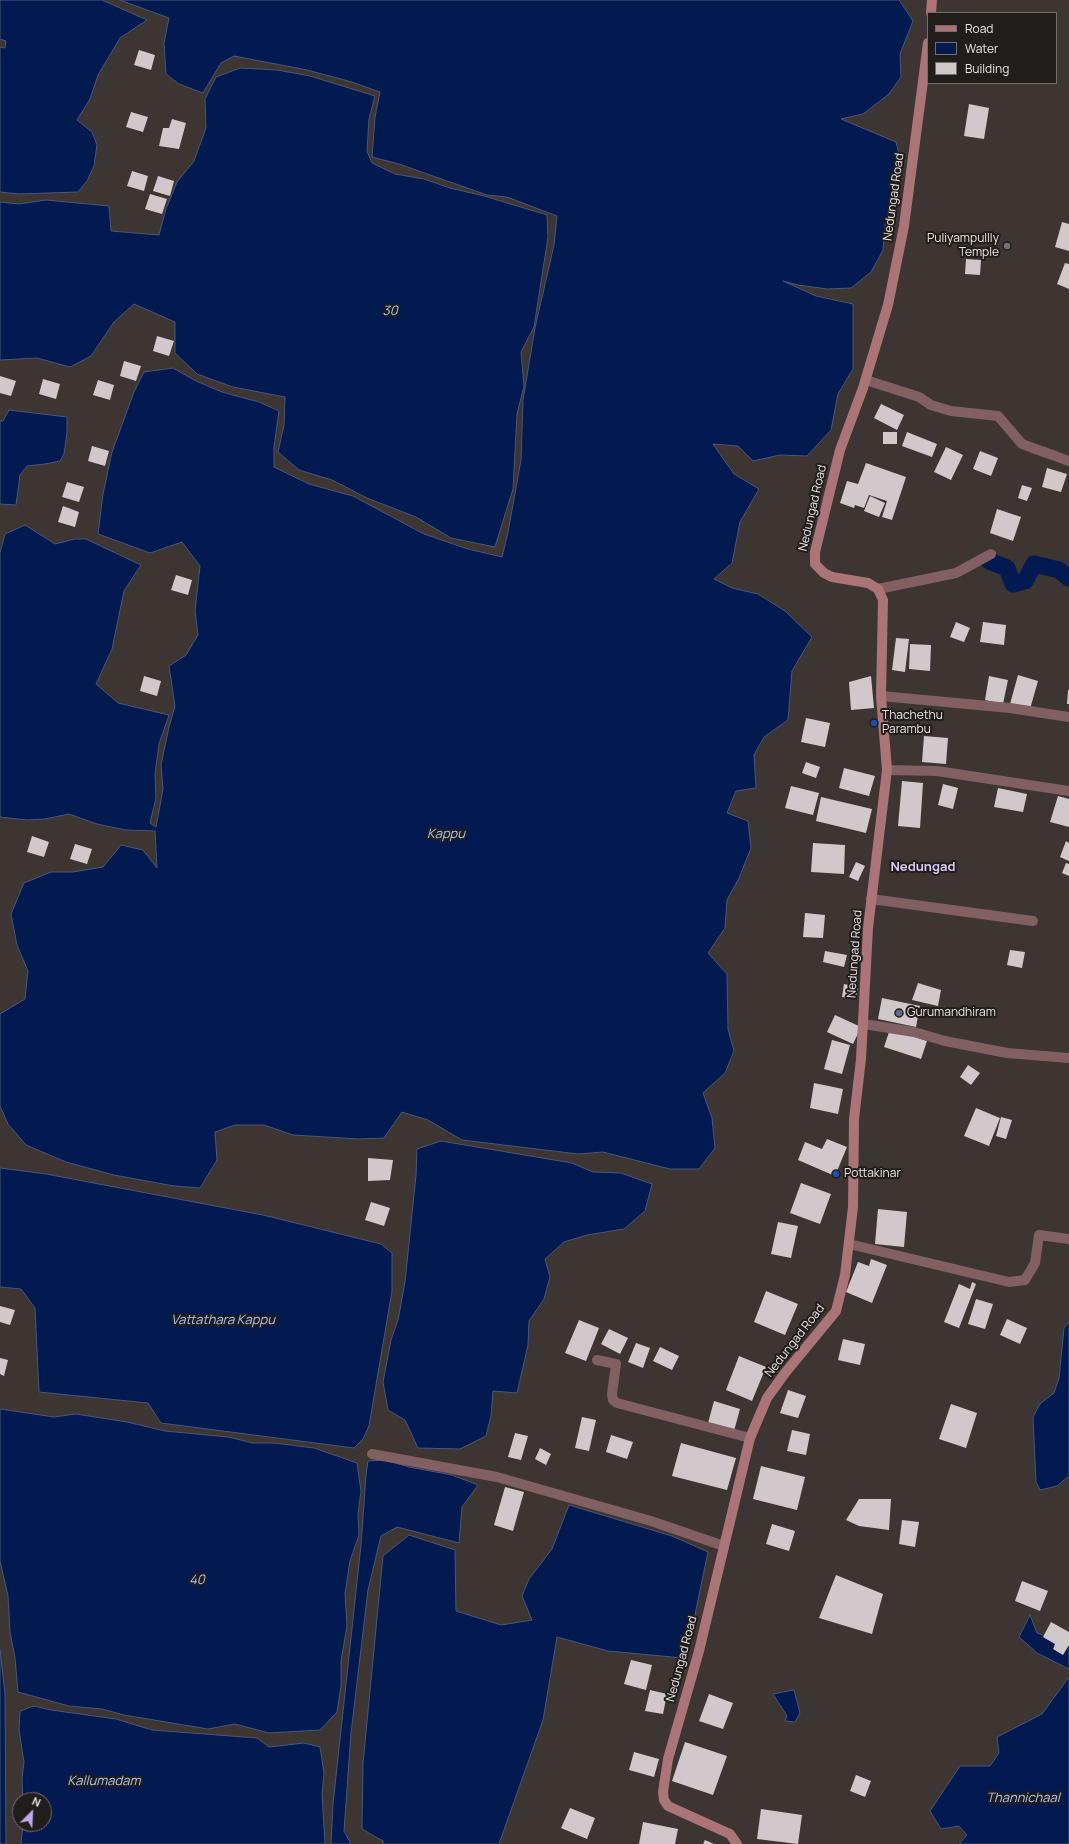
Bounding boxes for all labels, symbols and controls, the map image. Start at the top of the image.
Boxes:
legend [927,12,1057,84]
text: Road [965,20,993,37]
text: Water [965,40,998,57]
text: Building [965,60,1009,77]
street label: Nedungad Road [881,152,907,242]
place label: Puliyampullly Temple [927,232,999,260]
marker: Puliyampullly Temple [1002,241,1012,251]
water label: 30 [382,303,398,319]
street label: Nedungad Road [796,463,830,553]
place label: Thachethu Parambu [882,709,943,737]
marker: Thachethu Parambu [869,718,879,728]
water label: Kappu [427,826,465,842]
district label: Nedungad [891,859,955,875]
street label: Nedungad Road [845,909,865,999]
place label: Gurumandhiram [907,1006,996,1020]
marker: Gurumandhiram [894,1008,904,1018]
place label: Pottakinar [844,1167,901,1181]
marker: Pottakinar [831,1169,841,1179]
street label: Nedungad Road [762,1302,828,1380]
water label: Vattathara Kappu [171,1312,275,1328]
water label: 40 [189,1572,205,1588]
street label: Nedungad Road [664,1614,700,1704]
water label: Kallumadam [68,1773,140,1789]
water label: Thannichaal [986,1790,1060,1806]
north arrow [12,1792,52,1832]
text: N [30,1793,43,1810]

